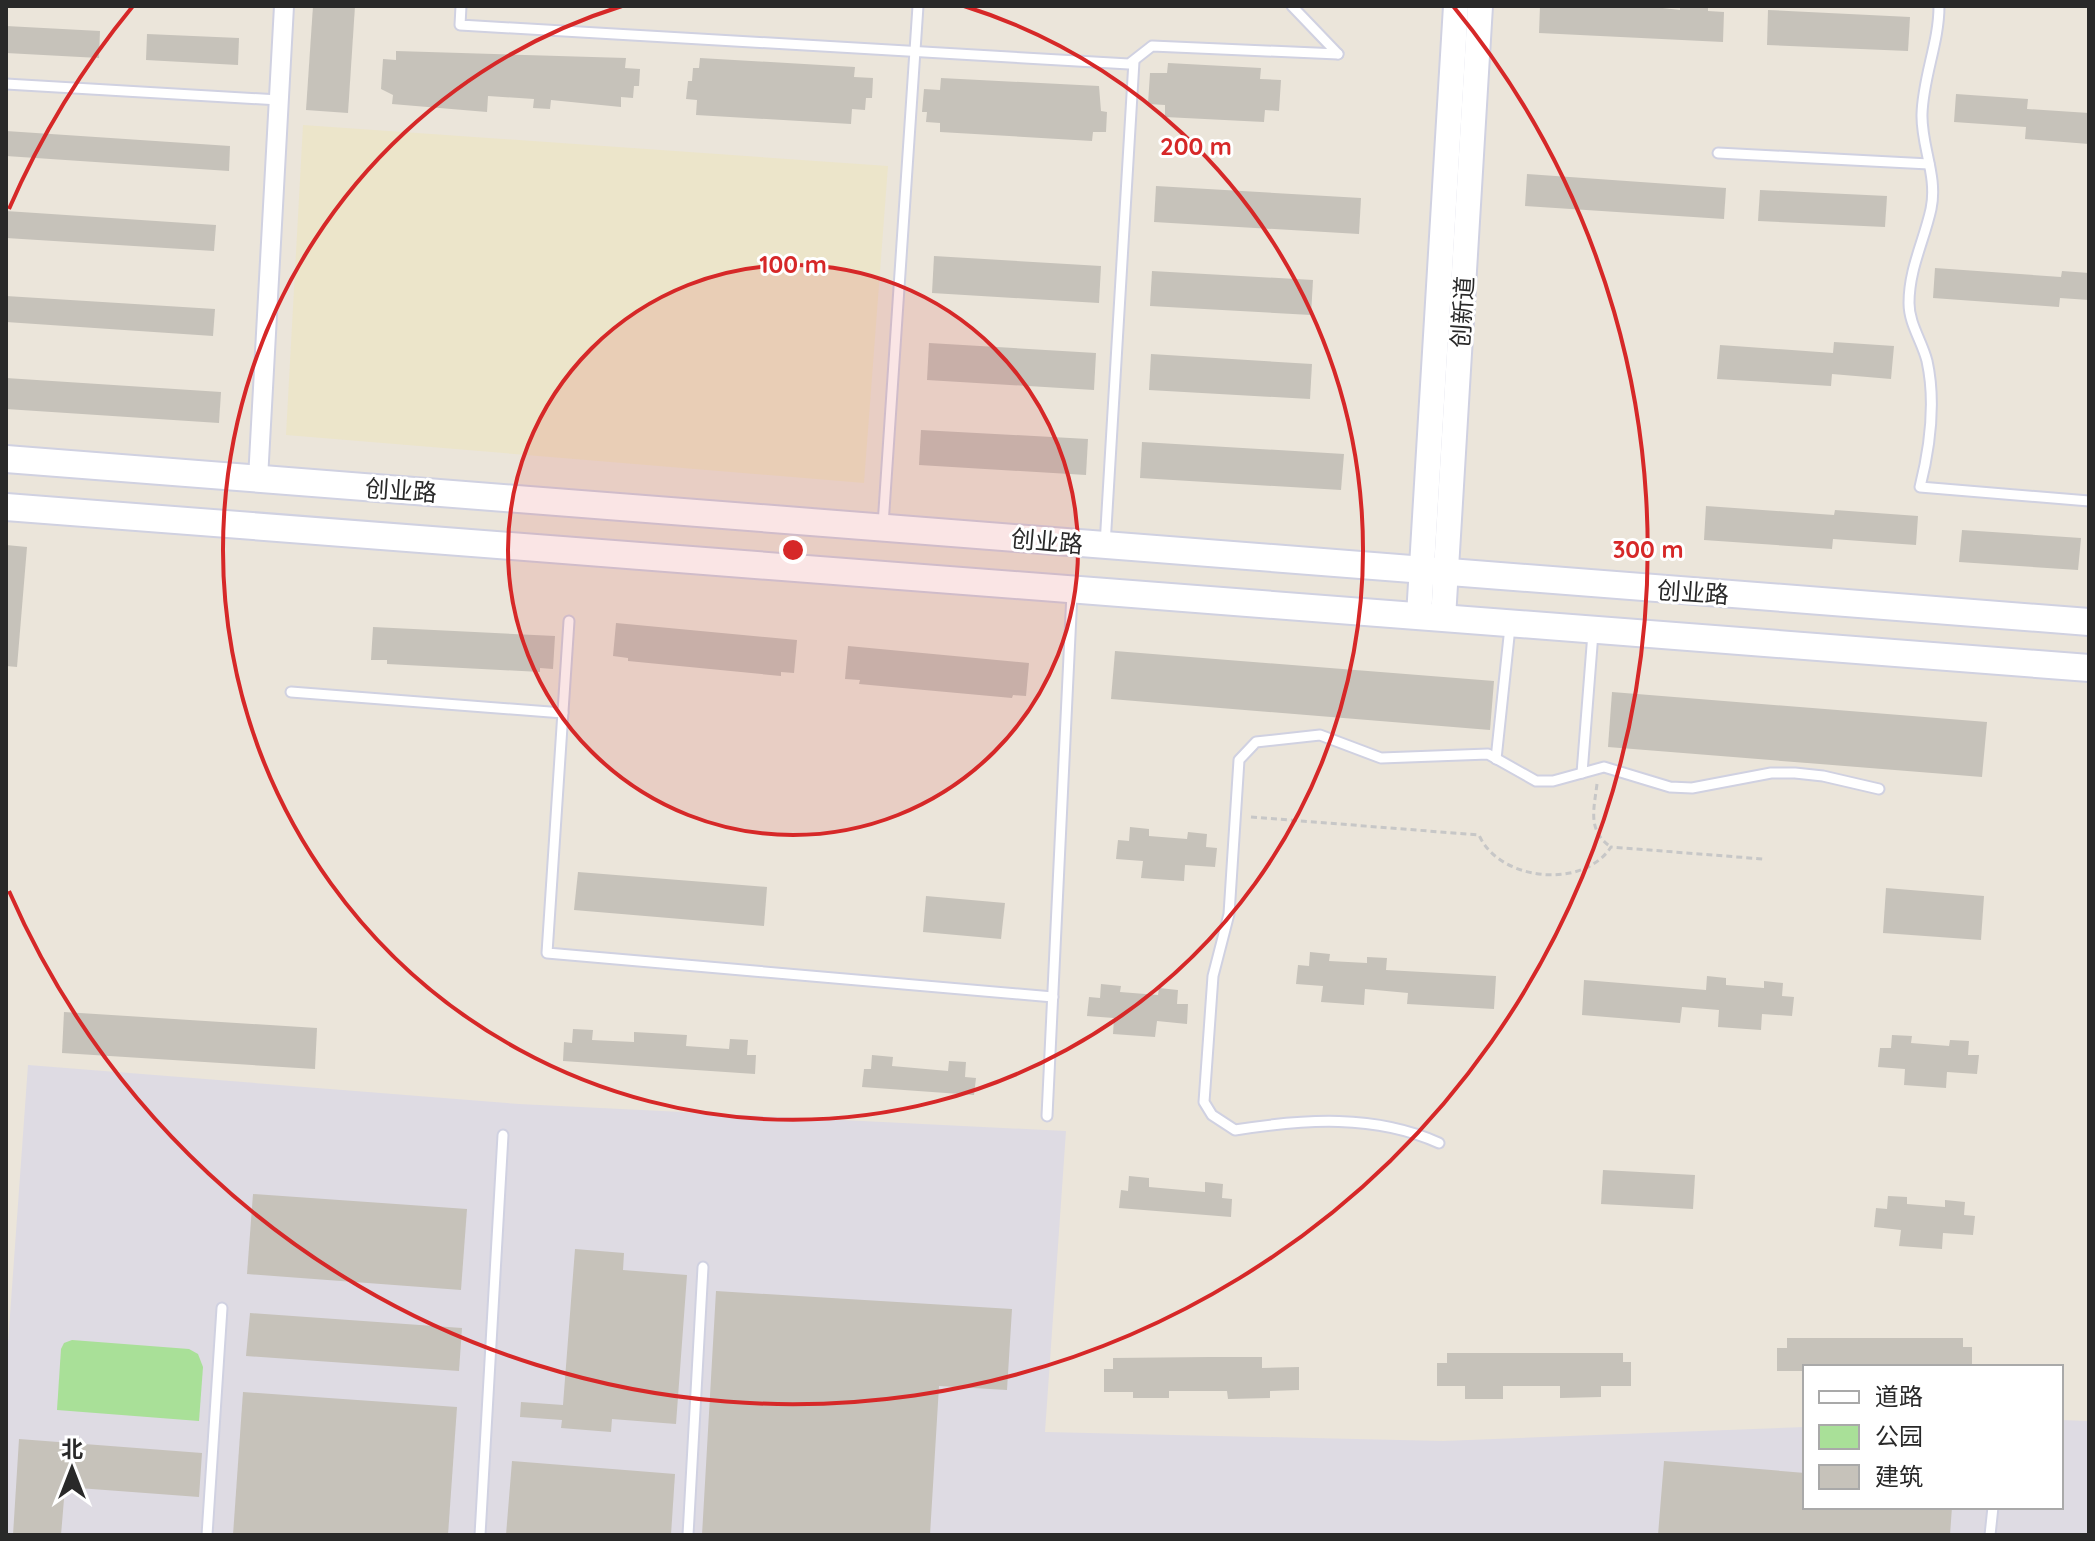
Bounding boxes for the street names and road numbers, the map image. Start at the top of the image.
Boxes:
street label: 创新道 [1445,275,1479,349]
street label: 创业路 [364,473,438,507]
street label: 创业路 [1010,523,1084,559]
street label: 创业路 [1656,575,1730,609]

